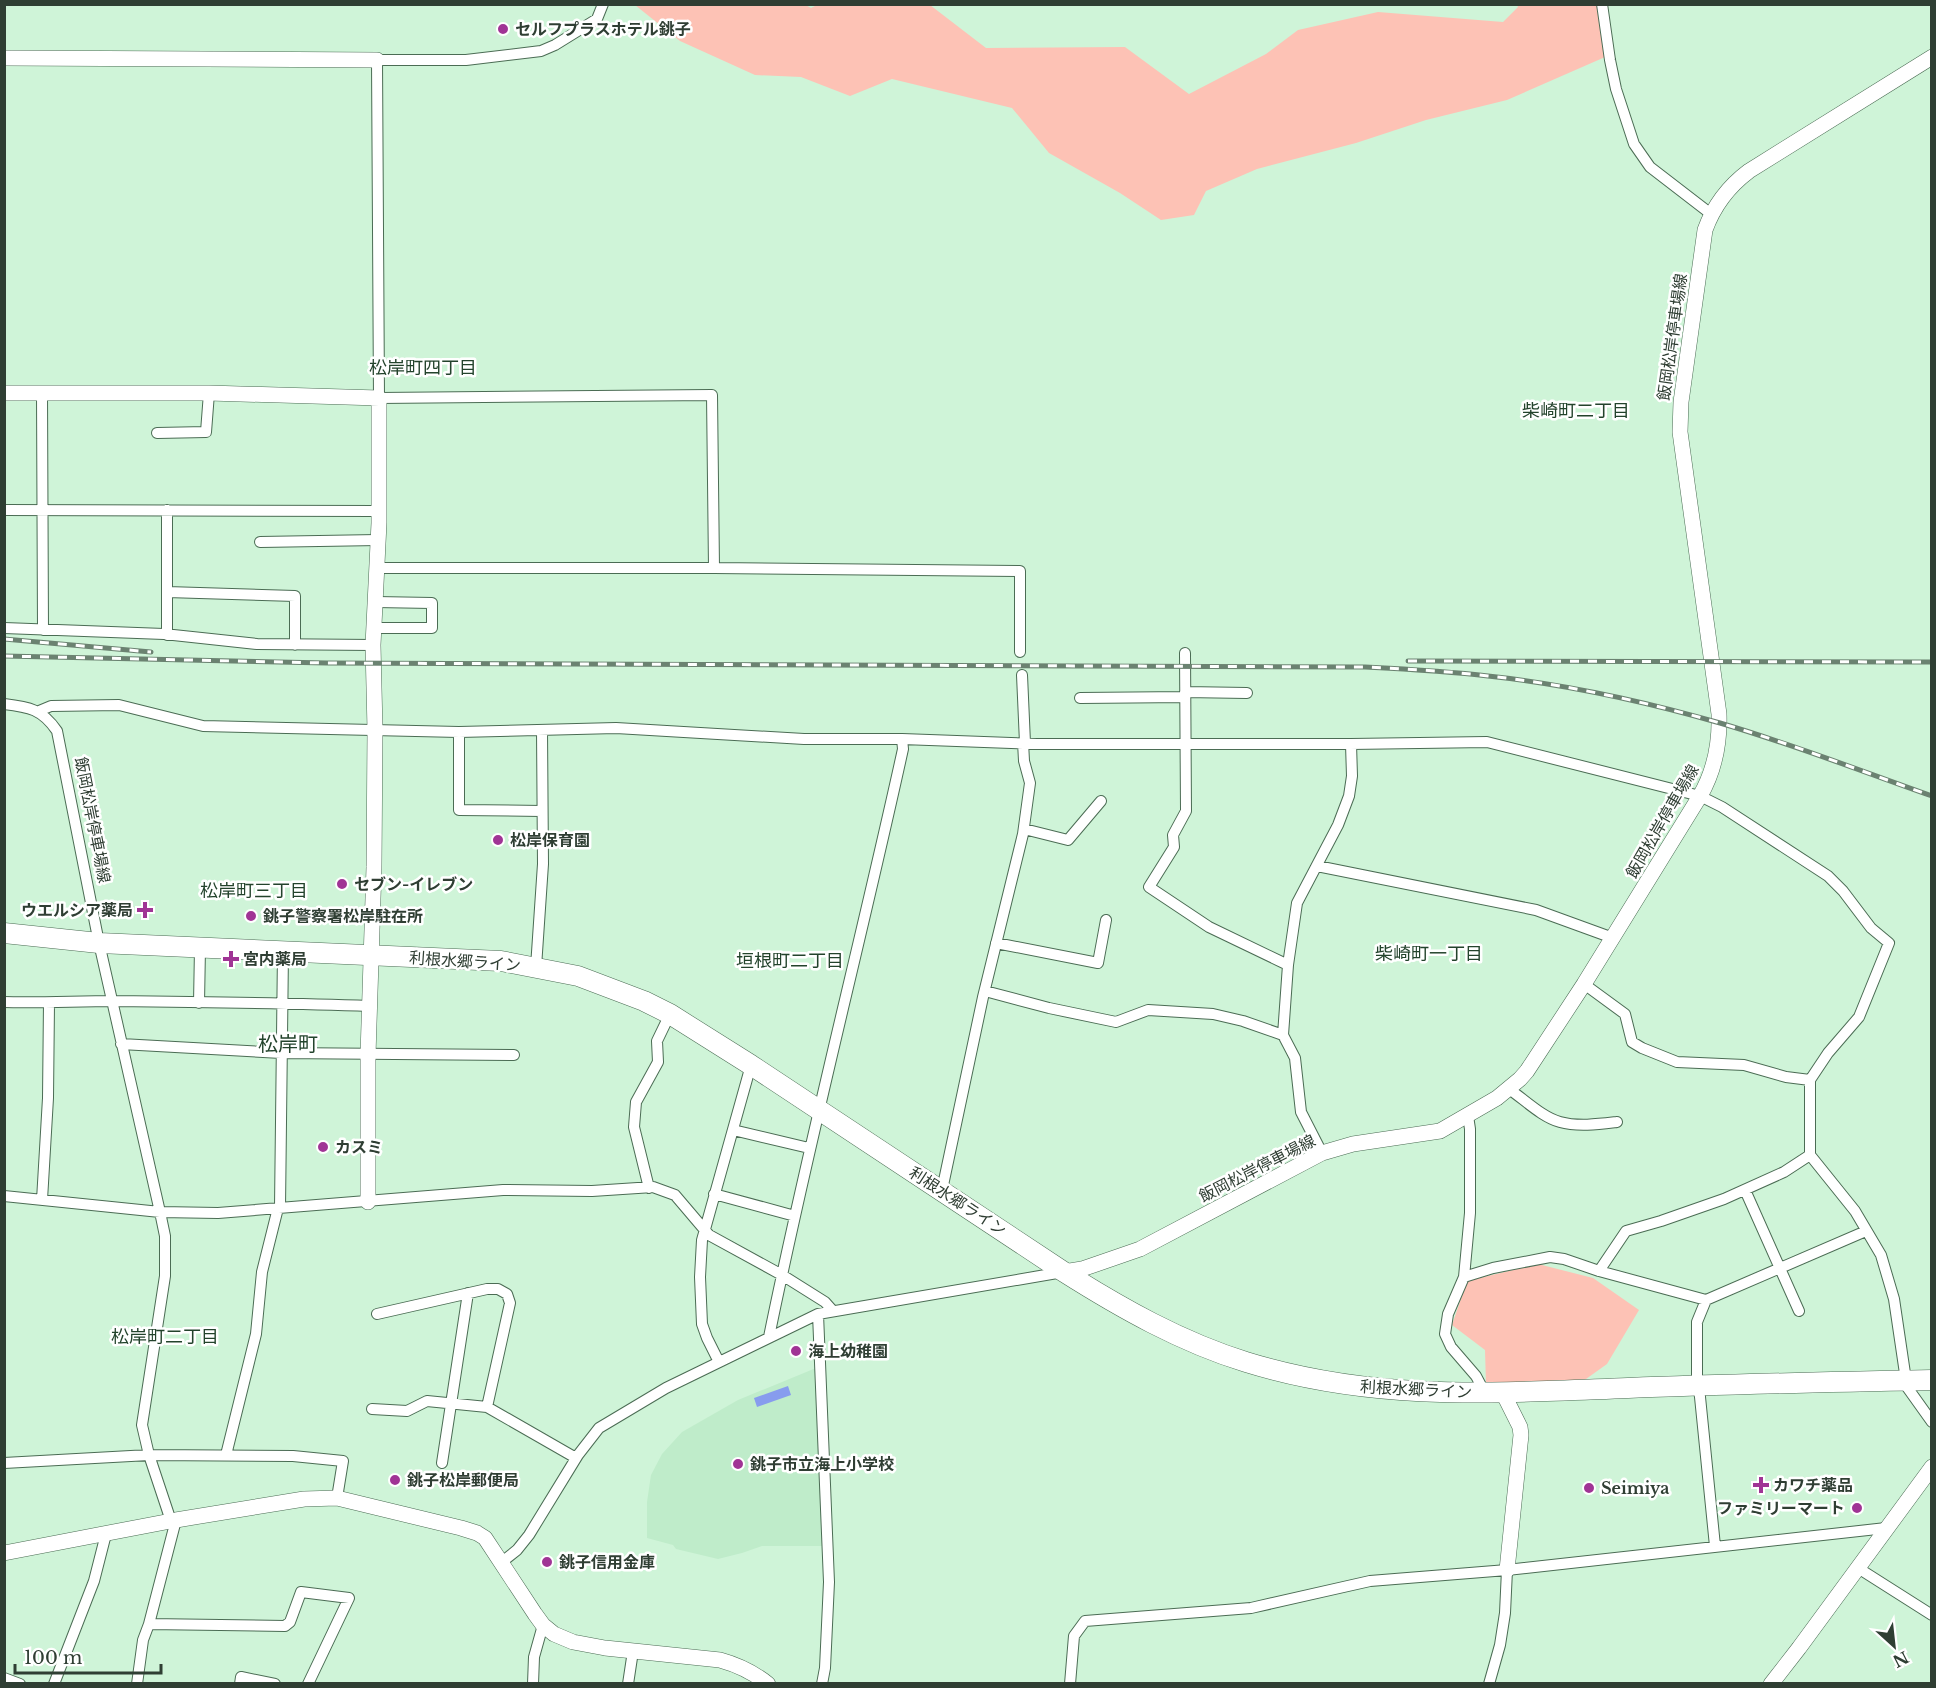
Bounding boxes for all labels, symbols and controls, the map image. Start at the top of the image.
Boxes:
place label: セルフプラスホテル銚子 [515,19,691,39]
marker: セルフプラスホテル銚子 [496,22,510,36]
street label: 飯岡松岸停車場線 [1653,272,1691,402]
district label: 松岸町四丁目 [369,357,477,379]
district label: 柴崎町二丁目 [1522,400,1630,422]
street label: 飯岡松岸停車場線 [71,755,115,885]
street label: 飯岡松岸停車場線 [1621,761,1703,881]
place label: 松岸保育園 [510,830,590,850]
marker: 松岸保育園 [491,833,505,847]
place label: セブン-イレブン [354,874,473,894]
marker: セブン-イレブン [335,877,349,891]
district label: 松岸町三丁目 [200,880,308,902]
place label: ウエルシア薬局 [21,900,133,920]
marker: ウエルシア薬局 [138,903,152,917]
place label: 銚子警察署松岸駐在所 [263,906,423,926]
marker: 銚子警察署松岸駐在所 [244,909,258,923]
district label: 柴崎町一丁目 [1375,943,1483,965]
street label: 利根水郷ライン [408,947,522,975]
place label: 宮内薬局 [243,949,307,969]
district label: 垣根町二丁目 [736,950,844,972]
marker: 宮内薬局 [224,952,238,966]
district label: 松岸町 [258,1032,318,1056]
street label: 飯岡松岸停車場線 [1195,1130,1319,1206]
place label: カスミ [335,1137,383,1157]
marker: カスミ [316,1140,330,1154]
street label: 利根水郷ライン [906,1162,1010,1240]
district label: 松岸町二丁目 [111,1326,219,1348]
place label: 海上幼稚園 [808,1341,888,1361]
marker: 海上幼稚園 [789,1344,803,1358]
street label: 利根水郷ライン [1360,1376,1472,1402]
place label: 銚子市立海上小学校 [750,1454,894,1474]
marker: 銚子市立海上小学校 [731,1457,745,1471]
place label: 銚子松岸郵便局 [407,1470,519,1490]
marker: 銚子松岸郵便局 [388,1473,402,1487]
place label: カワチ薬品 [1773,1475,1853,1495]
place label: Seimiya [1601,1478,1669,1498]
marker: カワチ薬品 [1754,1478,1768,1492]
marker: Seimiya [1582,1481,1596,1495]
place label: ファミリーマート [1717,1498,1845,1518]
marker: ファミリーマート [1850,1501,1864,1515]
place label: 銚子信用金庫 [559,1552,655,1572]
marker: 銚子信用金庫 [540,1555,554,1569]
north arrow [1864,1616,1924,1676]
scale bar [15,1637,160,1675]
text: 100 m [24,1647,82,1669]
text: N [1890,1647,1912,1672]

